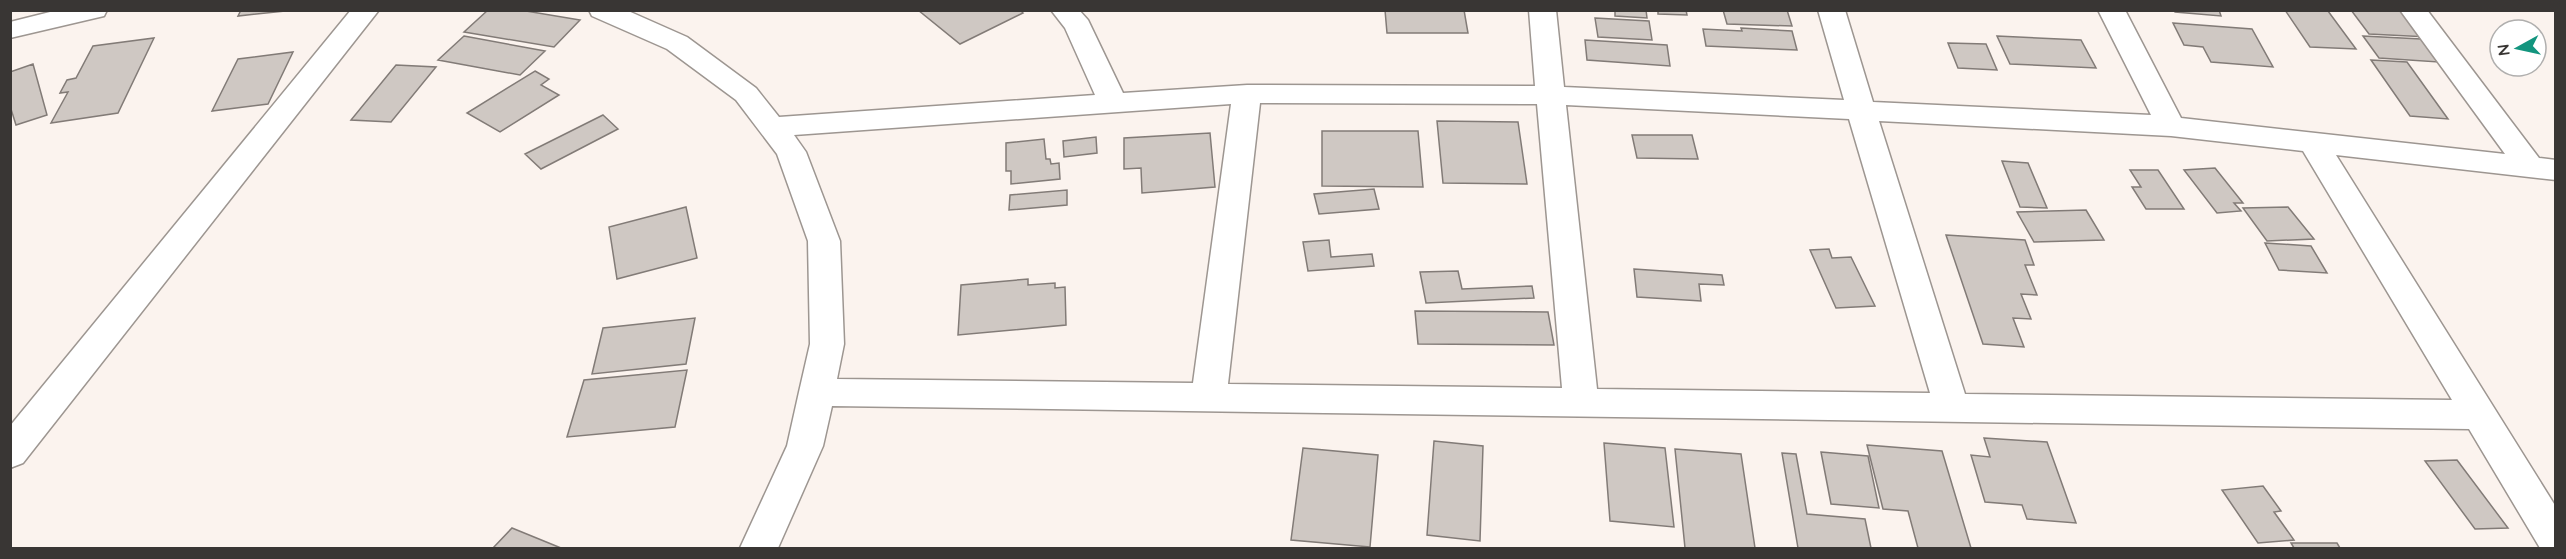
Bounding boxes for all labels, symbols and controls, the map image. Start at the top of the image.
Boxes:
north arrow [2488,18,2548,78]
text: N [2492,43,2514,57]

